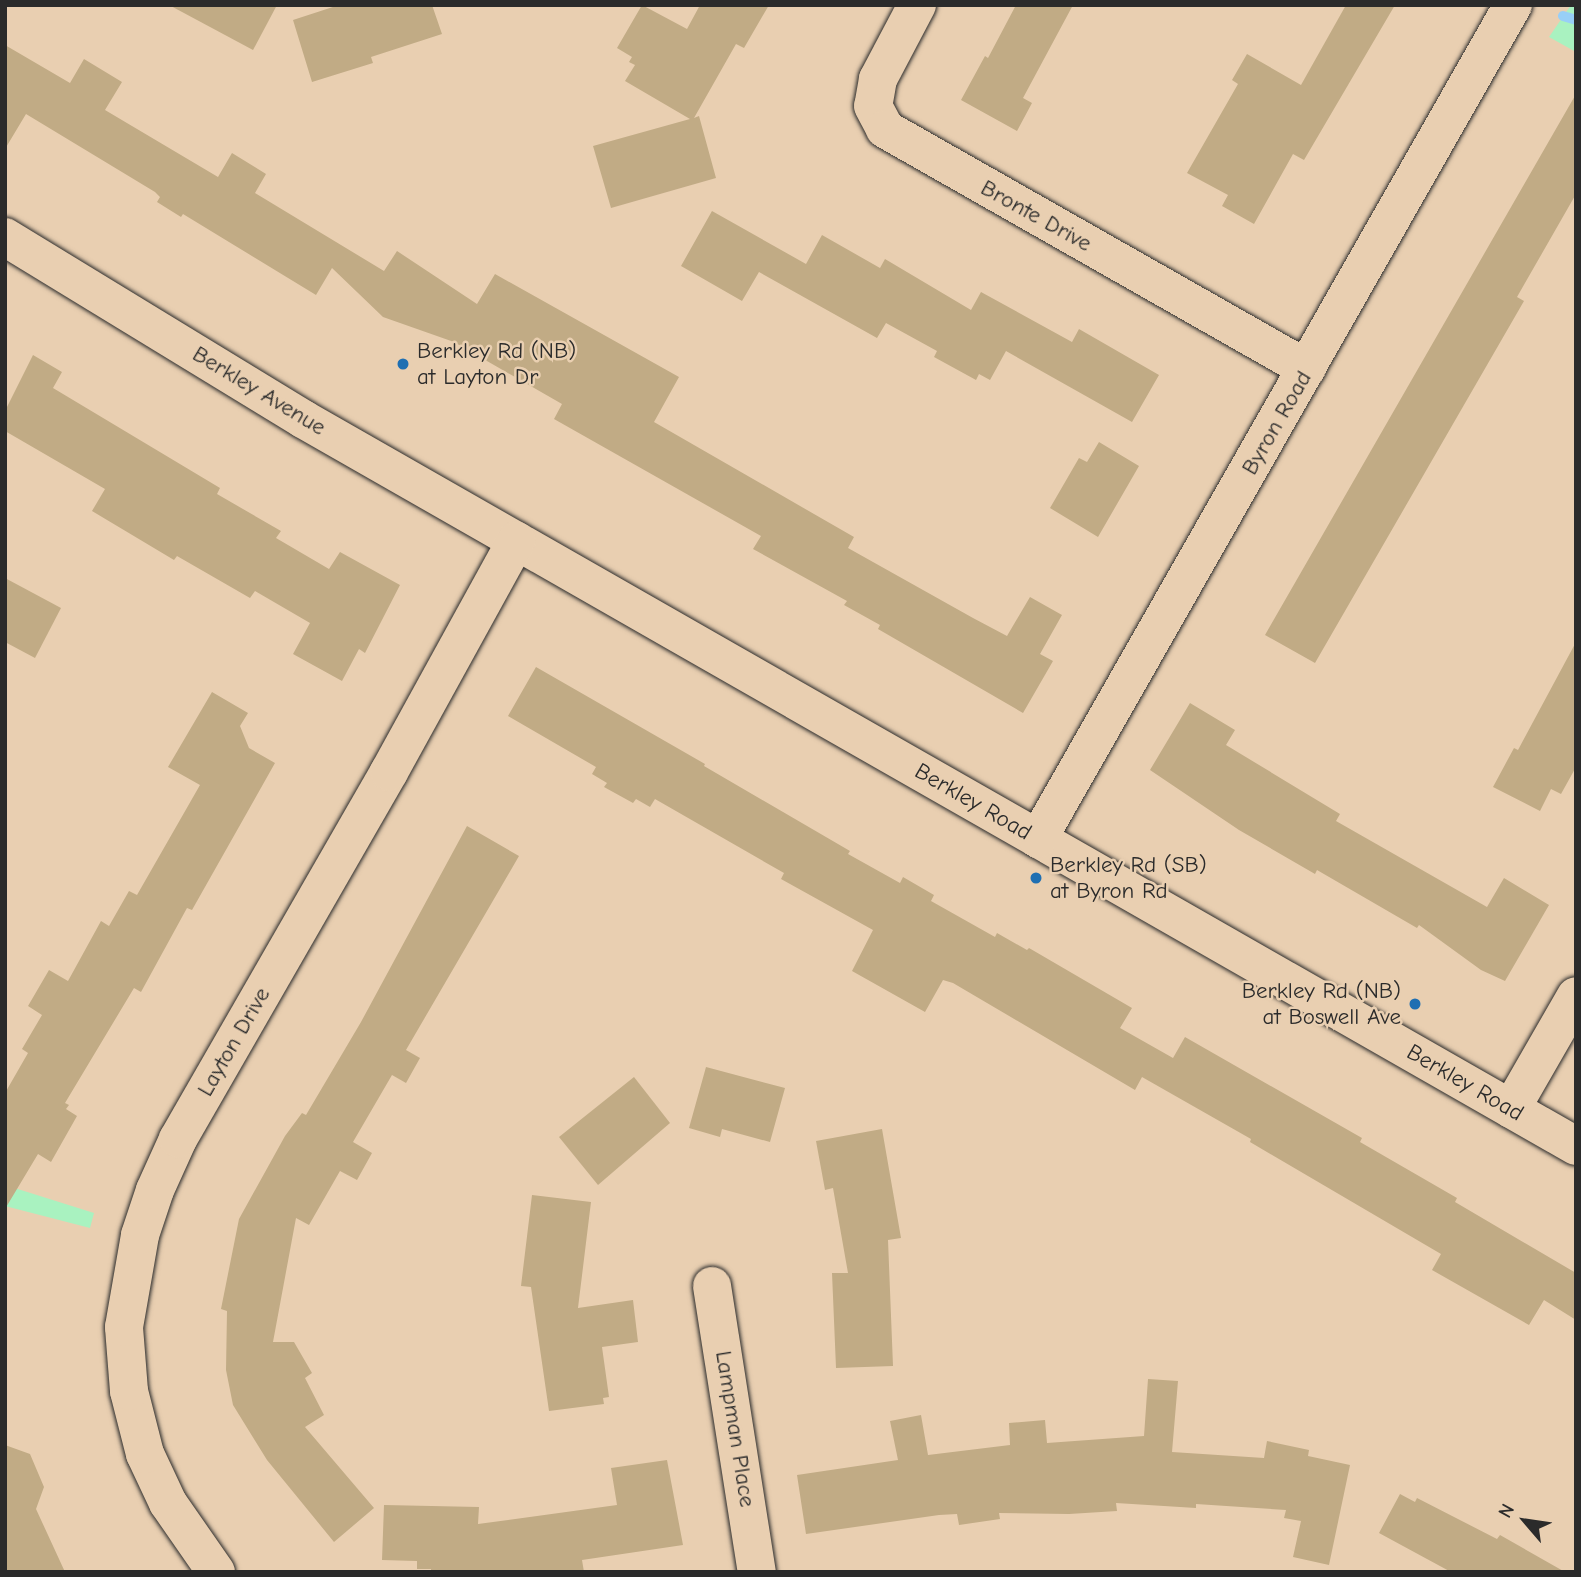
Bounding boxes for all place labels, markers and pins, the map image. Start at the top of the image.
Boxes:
place label: Berkley Rd (NB) at Layton Dr [417,337,576,391]
marker: Berkley Rd (NB) at Layton Dr [395,356,411,372]
place label: Berkley Rd (SB) at Byron Rd [1050,851,1207,905]
marker: Berkley Rd (SB) at Byron Rd [1028,870,1044,886]
place label: Berkley Rd (NB) at Boswell Ave [1242,977,1401,1031]
marker: Berkley Rd (NB) at Boswell Ave [1407,996,1423,1012]

